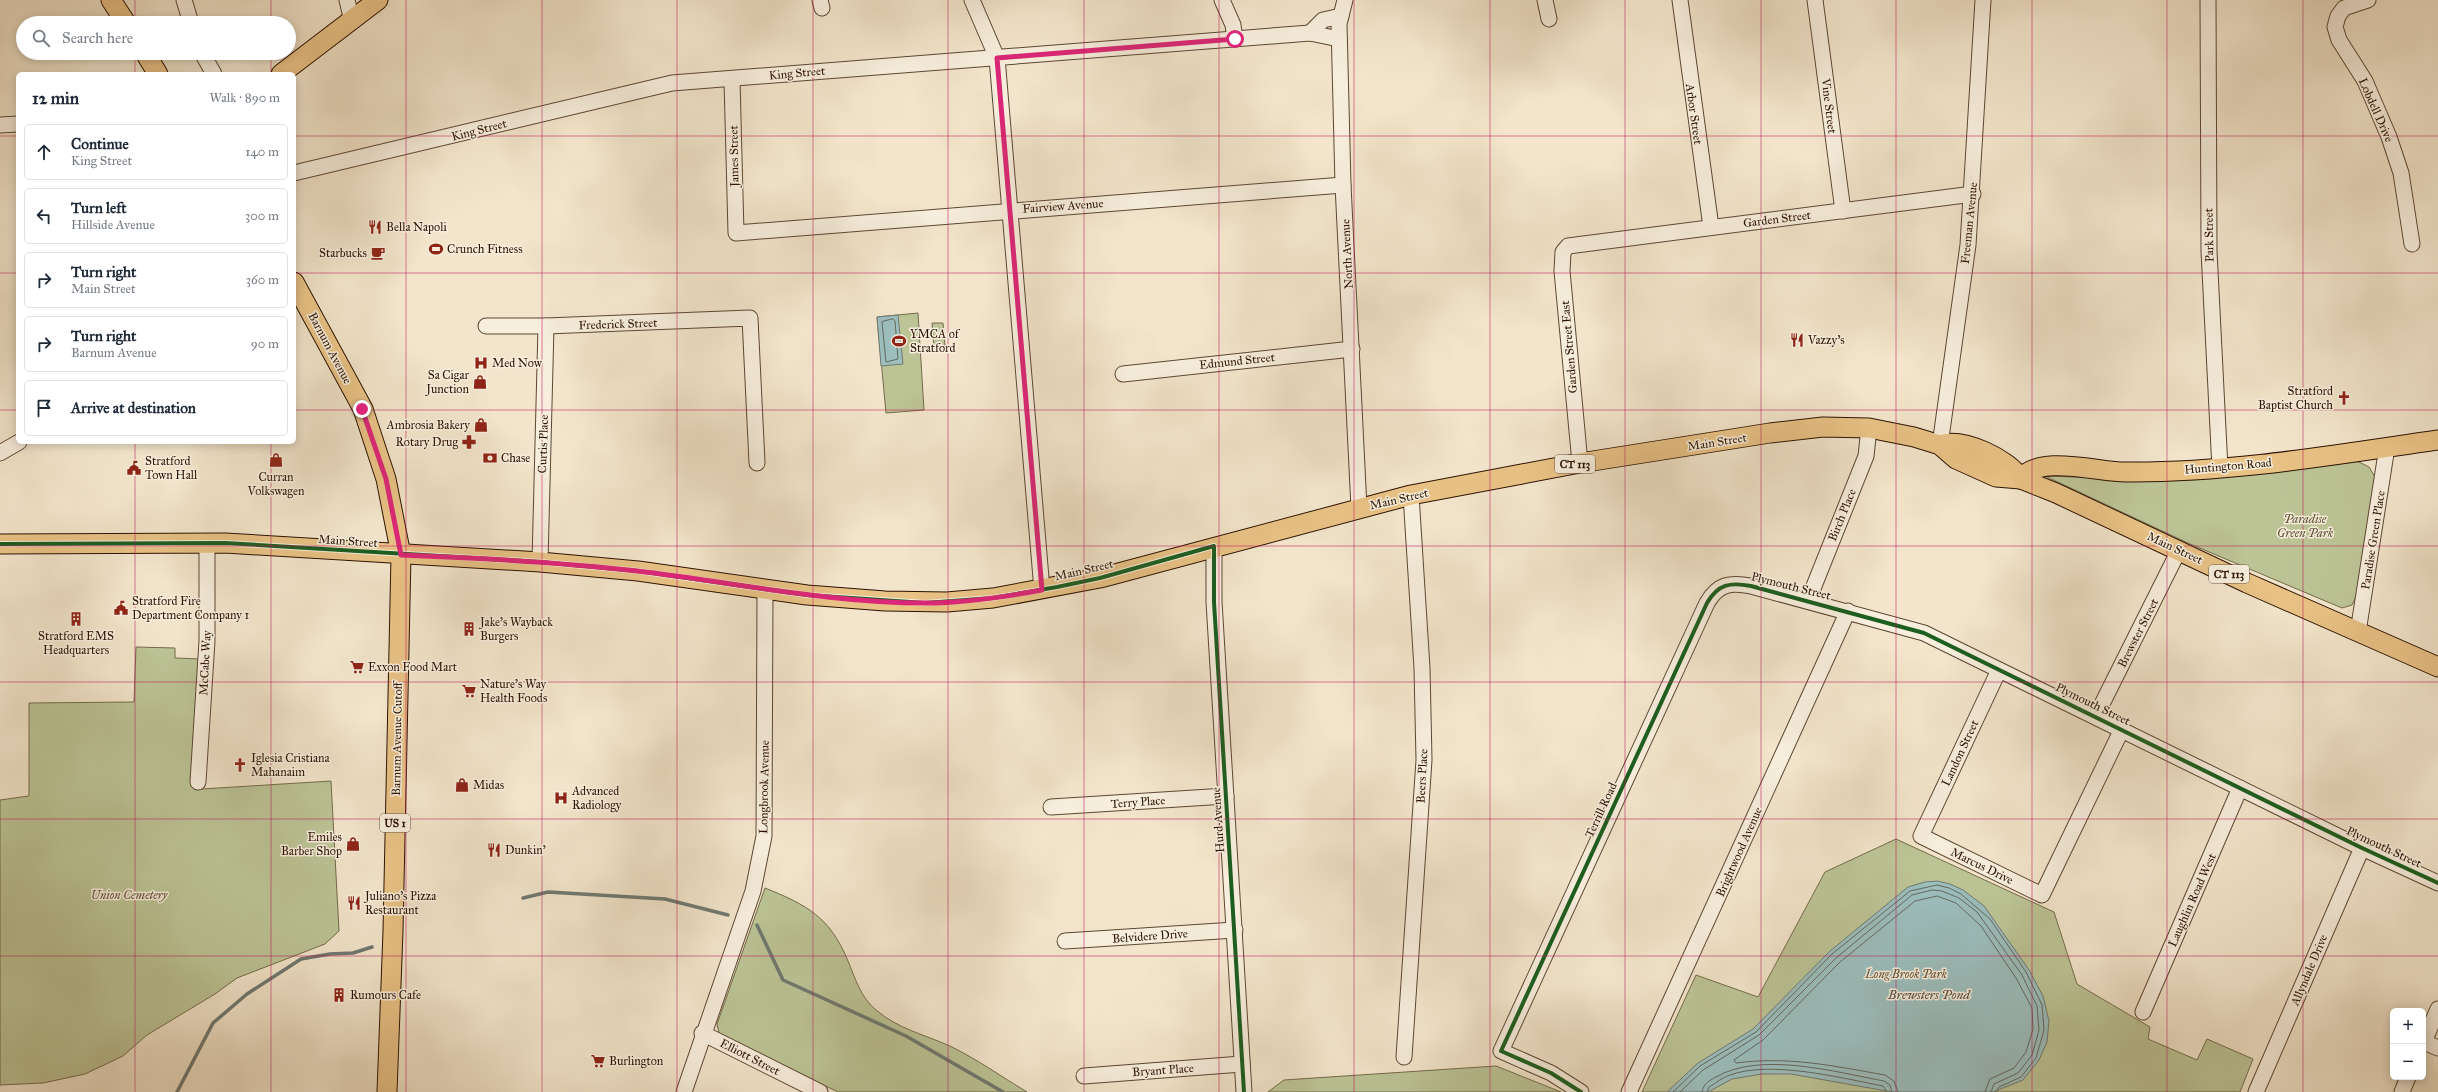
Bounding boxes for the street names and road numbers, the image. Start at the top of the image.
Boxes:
street label: King Street [768,64,826,83]
street label: Lobdell Drive [2356,76,2396,144]
street label: Vine Street [1819,77,1839,135]
street label: Arbor Street [1683,82,1705,146]
street label: King Street [450,116,509,145]
street label: James Street [726,124,743,189]
street label: Freeman Avenue [1958,181,1980,265]
street label: Fairview Avenue [1022,196,1104,216]
street label: Park Street [2202,207,2216,262]
street label: Garden Street [1742,208,1812,230]
street label: North Avenue [1338,219,1356,289]
street label: Garden Street East [1558,299,1580,394]
street label: Barnum Avenue [305,310,355,386]
street label: Frederick Street [578,316,658,332]
street label: Edmund Street [1199,350,1276,372]
street label: Curtis Place [535,414,551,474]
street label: Main Street [1686,430,1748,454]
road number: CT 113 [1555,455,1595,473]
street label: Huntington Road [2184,455,2272,478]
street label: Main Street [1368,485,1430,513]
street label: Birch Place [1825,487,1859,543]
street label: Paradise Green Place [2358,489,2388,591]
street label: Main Street [2145,529,2206,567]
street label: Main Street [318,532,379,550]
street label: Main Street [1053,556,1115,584]
road number: CT 113 [2209,565,2249,583]
street label: Plymouth Street [1750,569,1833,603]
street label: Brewster Street [2115,595,2162,670]
street label: McCabe Way [196,630,214,696]
street label: Barnum Avenue Cutoff [389,680,405,796]
street label: Plymouth Street [2053,680,2133,728]
street label: Landon Street [1939,717,1982,788]
street label: Longbrook Avenue [756,740,773,834]
street label: Beers Place [1414,748,1430,804]
street label: Terrill Road [1582,780,1620,840]
street label: Hurd Avenue [1209,787,1227,853]
street label: Terry Place [1110,793,1166,811]
street label: Brightwood Avenue [1713,805,1766,899]
road number: US 1 [380,814,410,832]
street label: Plymouth Street [2344,823,2425,871]
street label: Marcus Drive [1948,845,2016,887]
street label: Laughlin Road West [2165,850,2220,949]
street label: Belvidere Drive [1112,926,1188,946]
street label: Allyndale Drive [2287,932,2330,1009]
street label: Elliott Street [718,1036,783,1078]
street label: Bryant Place [1132,1061,1194,1079]

